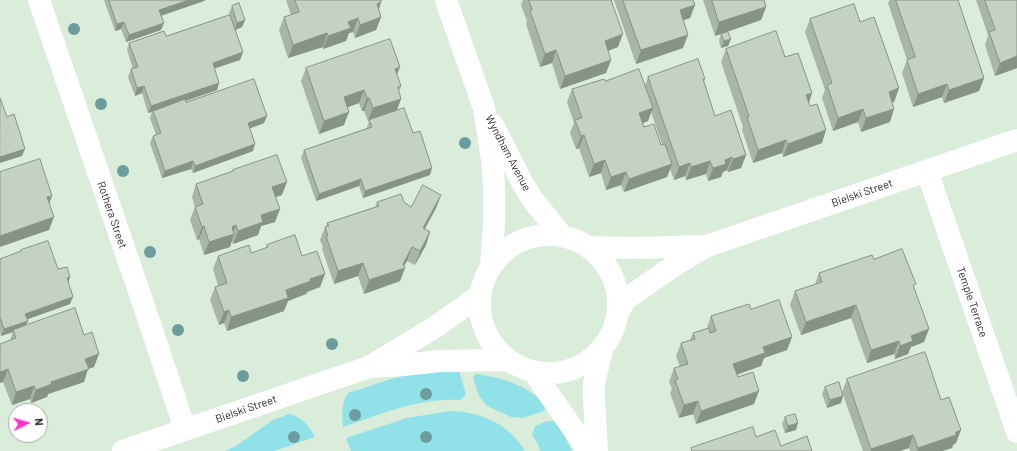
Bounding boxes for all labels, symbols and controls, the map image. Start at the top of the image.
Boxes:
street label: Wyndham Avenue [482,113,534,193]
street label: Bielski Street [830,176,894,210]
street label: Rothera Street [94,180,130,250]
street label: Temple Terrace [954,265,990,339]
street label: Bielski Street [214,392,278,426]
north arrow [8,403,48,443]
text: N [33,418,46,426]

